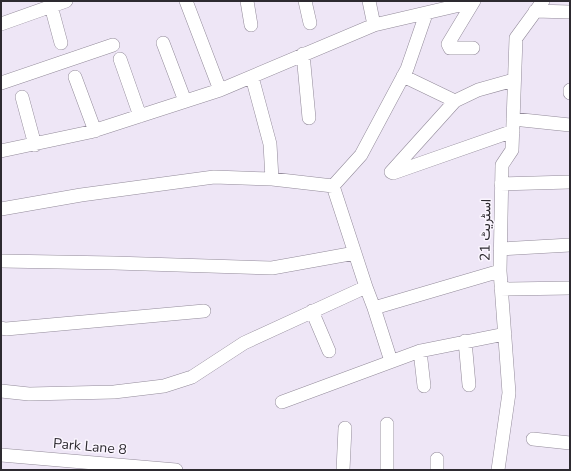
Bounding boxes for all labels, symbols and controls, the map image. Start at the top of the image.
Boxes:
street label: اسٹریٹ 21 [475,199,496,261]
street label: Park Lane 8 [52,434,128,459]

